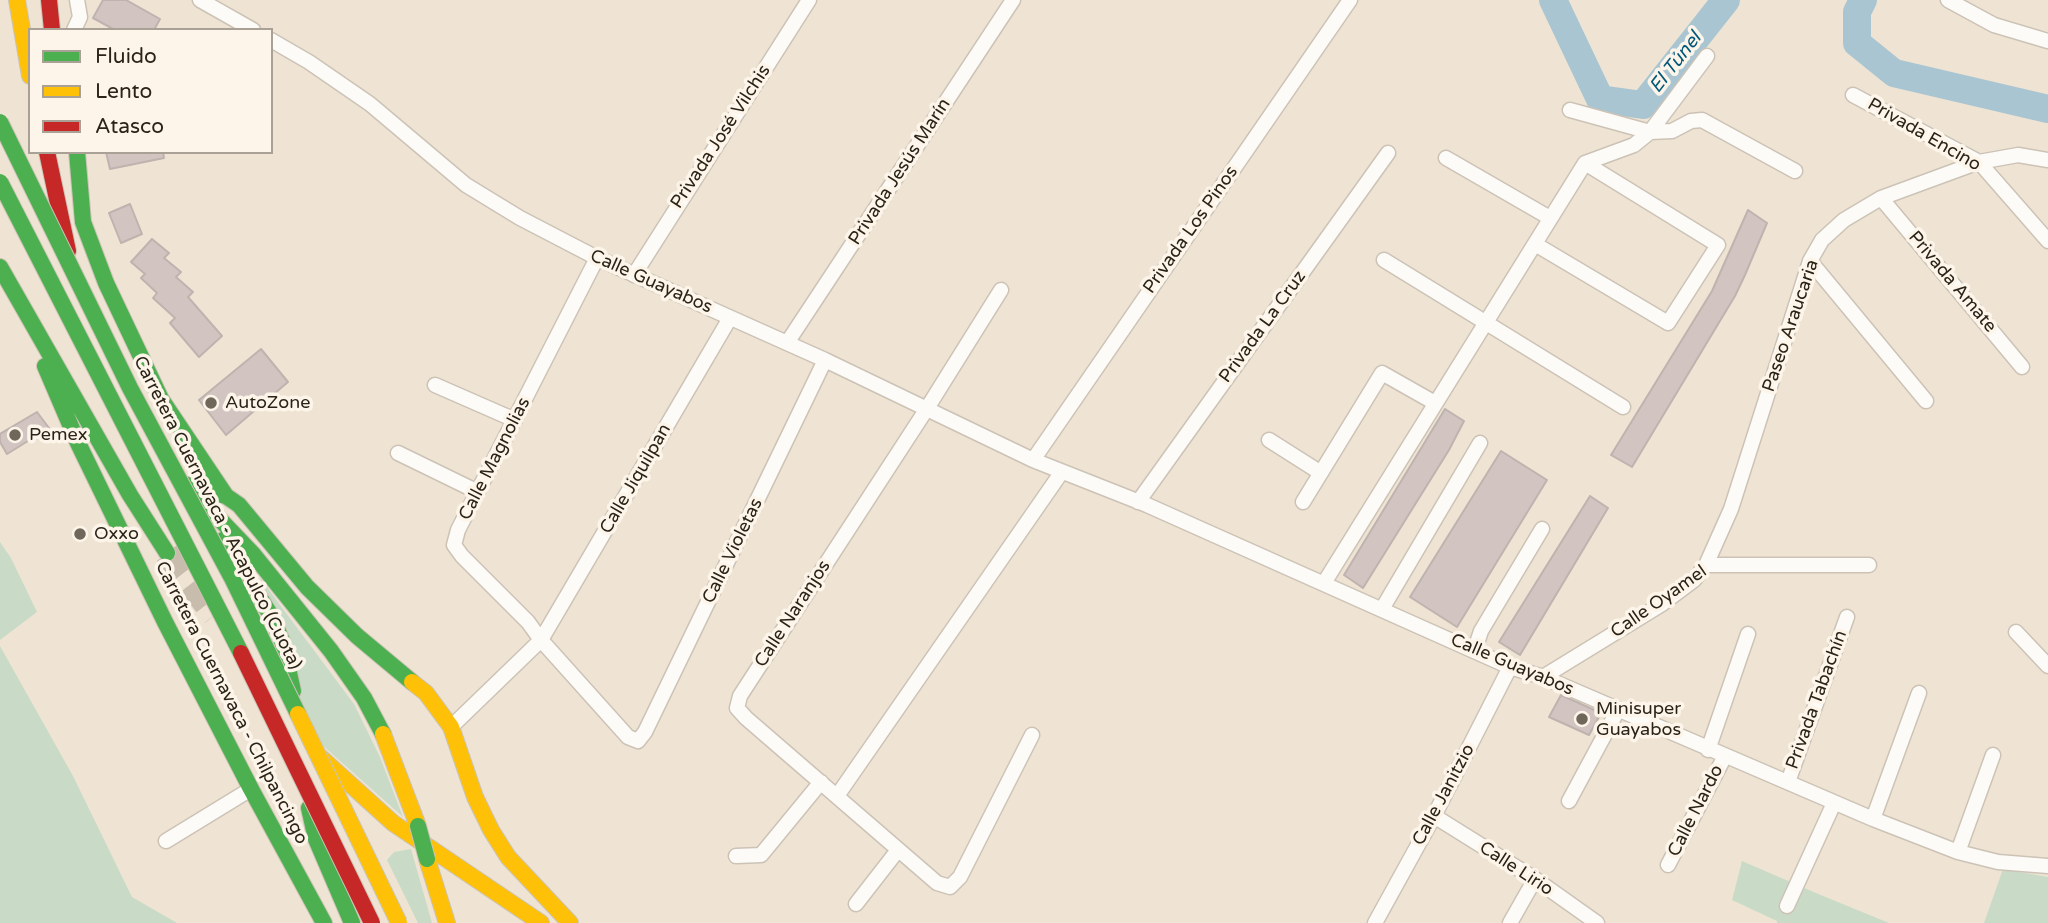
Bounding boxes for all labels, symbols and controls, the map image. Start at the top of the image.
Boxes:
legend [28,28,273,154]
water label: El Túnel [1645,28,1707,98]
text: Fluido [95,44,157,69]
street label: Privada José Vilchis [667,61,775,213]
text: Lento [95,79,152,104]
street label: Privada Encino [1863,94,1985,176]
street label: Privada Jesús Marín [845,95,955,249]
text: Atasco [95,114,164,139]
street label: Privada Los Pinos [1139,162,1243,298]
street label: Privada Amate [1903,227,2001,337]
street label: Calle Guayabos [586,245,716,319]
street label: Paseo Araucaria [1758,257,1824,395]
street label: Privada La Cruz [1215,267,1311,387]
street label: Carretera Cuernavaca - Acapulco (Cuota) [128,353,306,673]
place label: AutoZone [225,392,310,414]
street label: Calle Magnolias [455,394,535,524]
marker: AutoZone [203,395,219,411]
street label: Calle Jiquilpan [596,420,676,538]
place label: Pemex [29,424,87,446]
marker: Pemex [7,427,23,443]
street label: Calle Violetas [698,495,768,607]
place label: Oxxo [94,523,139,545]
marker: Oxxo [72,526,88,542]
street label: Calle Naranjos [750,556,836,672]
street label: Carretera Cuernavaca - Chilpancingo [150,558,312,848]
street label: Calle Oyamel [1607,561,1711,643]
street label: Privada Tabachín [1782,628,1852,772]
street label: Calle Guayabos [1447,629,1577,701]
place label: Minisuper Guayabos [1596,698,1681,740]
marker: Minisuper Guayabos [1574,711,1590,727]
street label: Calle Janitzio [1408,741,1480,849]
street label: Calle Nardo [1664,762,1728,860]
street label: Calle Lirio [1475,837,1557,901]

